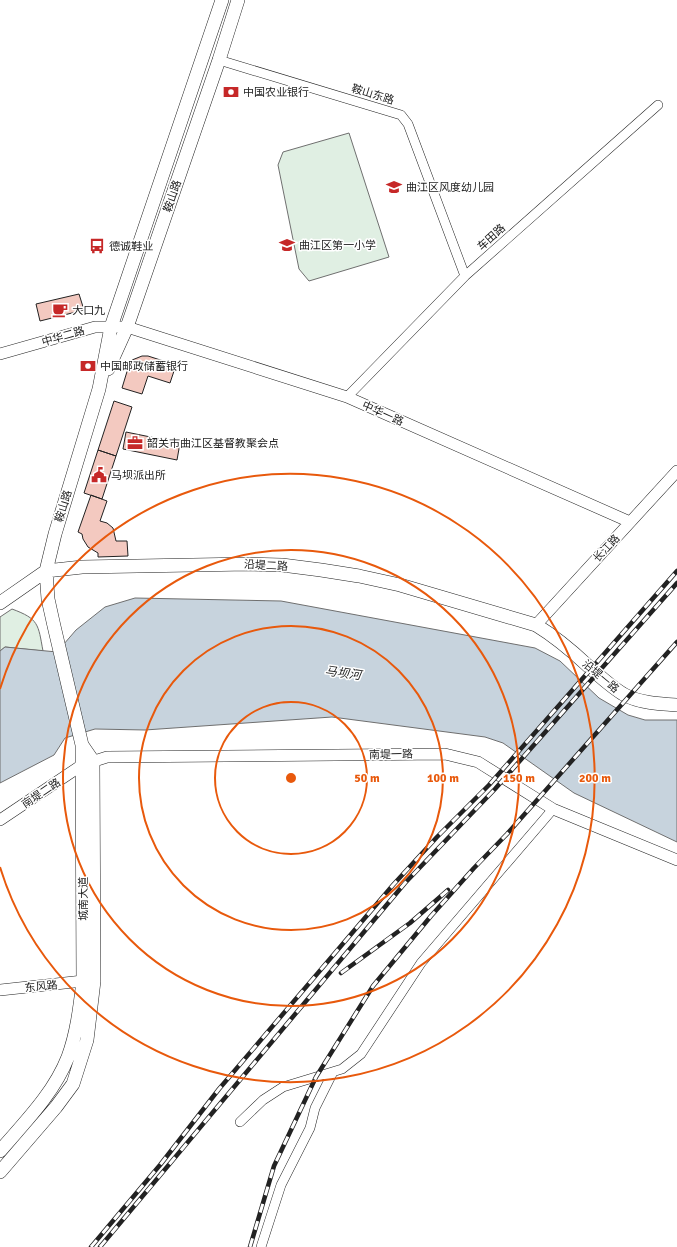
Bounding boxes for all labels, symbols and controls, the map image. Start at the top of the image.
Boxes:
street label: 鞍山东路 [350,82,396,107]
bank icon: 中国农业银行 [222,83,240,101]
place label: 中国农业银行 [243,86,309,99]
street label: 鞍山路 [161,178,184,214]
school or university icon: 曲江区风度幼儿园 [385,178,403,196]
place label: 曲江区风度幼儿园 [406,181,494,194]
street label: 车田路 [475,222,508,253]
school or university icon: 曲江区第一小学 [278,236,296,254]
bus stop icon: 德诚鞋业 [88,237,106,255]
place label: 曲江区第一小学 [299,239,376,252]
place label: 德诚鞋业 [109,240,153,253]
cafe icon: 大口九 [51,301,69,319]
place label: 大口九 [72,304,105,317]
street label: 中华二路 [40,324,86,349]
bank icon: 中国邮政储蓄银行 [79,357,97,375]
place label: 中国邮政储蓄银行 [100,360,188,373]
street label: 中华一路 [360,399,406,428]
office icon: 韶关市曲江区基督教聚会点 [126,434,144,452]
place label: 韶关市曲江区基督教聚会点 [147,437,279,450]
public building icon: 马坝派出所 [90,466,108,484]
place label: 马坝派出所 [111,469,166,482]
street label: 鞍山路 [52,488,75,524]
street label: 长江路 [590,532,622,565]
street label: 沿堤二路 [244,558,288,573]
street label: 沿堤一路 [580,657,622,696]
water label: 马坝河 [324,664,364,684]
street label: 南堤一路 [369,748,413,761]
centre of rings [284,771,298,785]
text: 50 m [354,771,380,786]
text: 100 m [427,771,459,786]
text: 150 m [503,771,535,786]
text: 200 m [579,771,611,786]
street label: 南堤二路 [19,776,63,811]
street label: 城南大道 [77,877,90,921]
street label: 东风路 [24,978,58,995]

